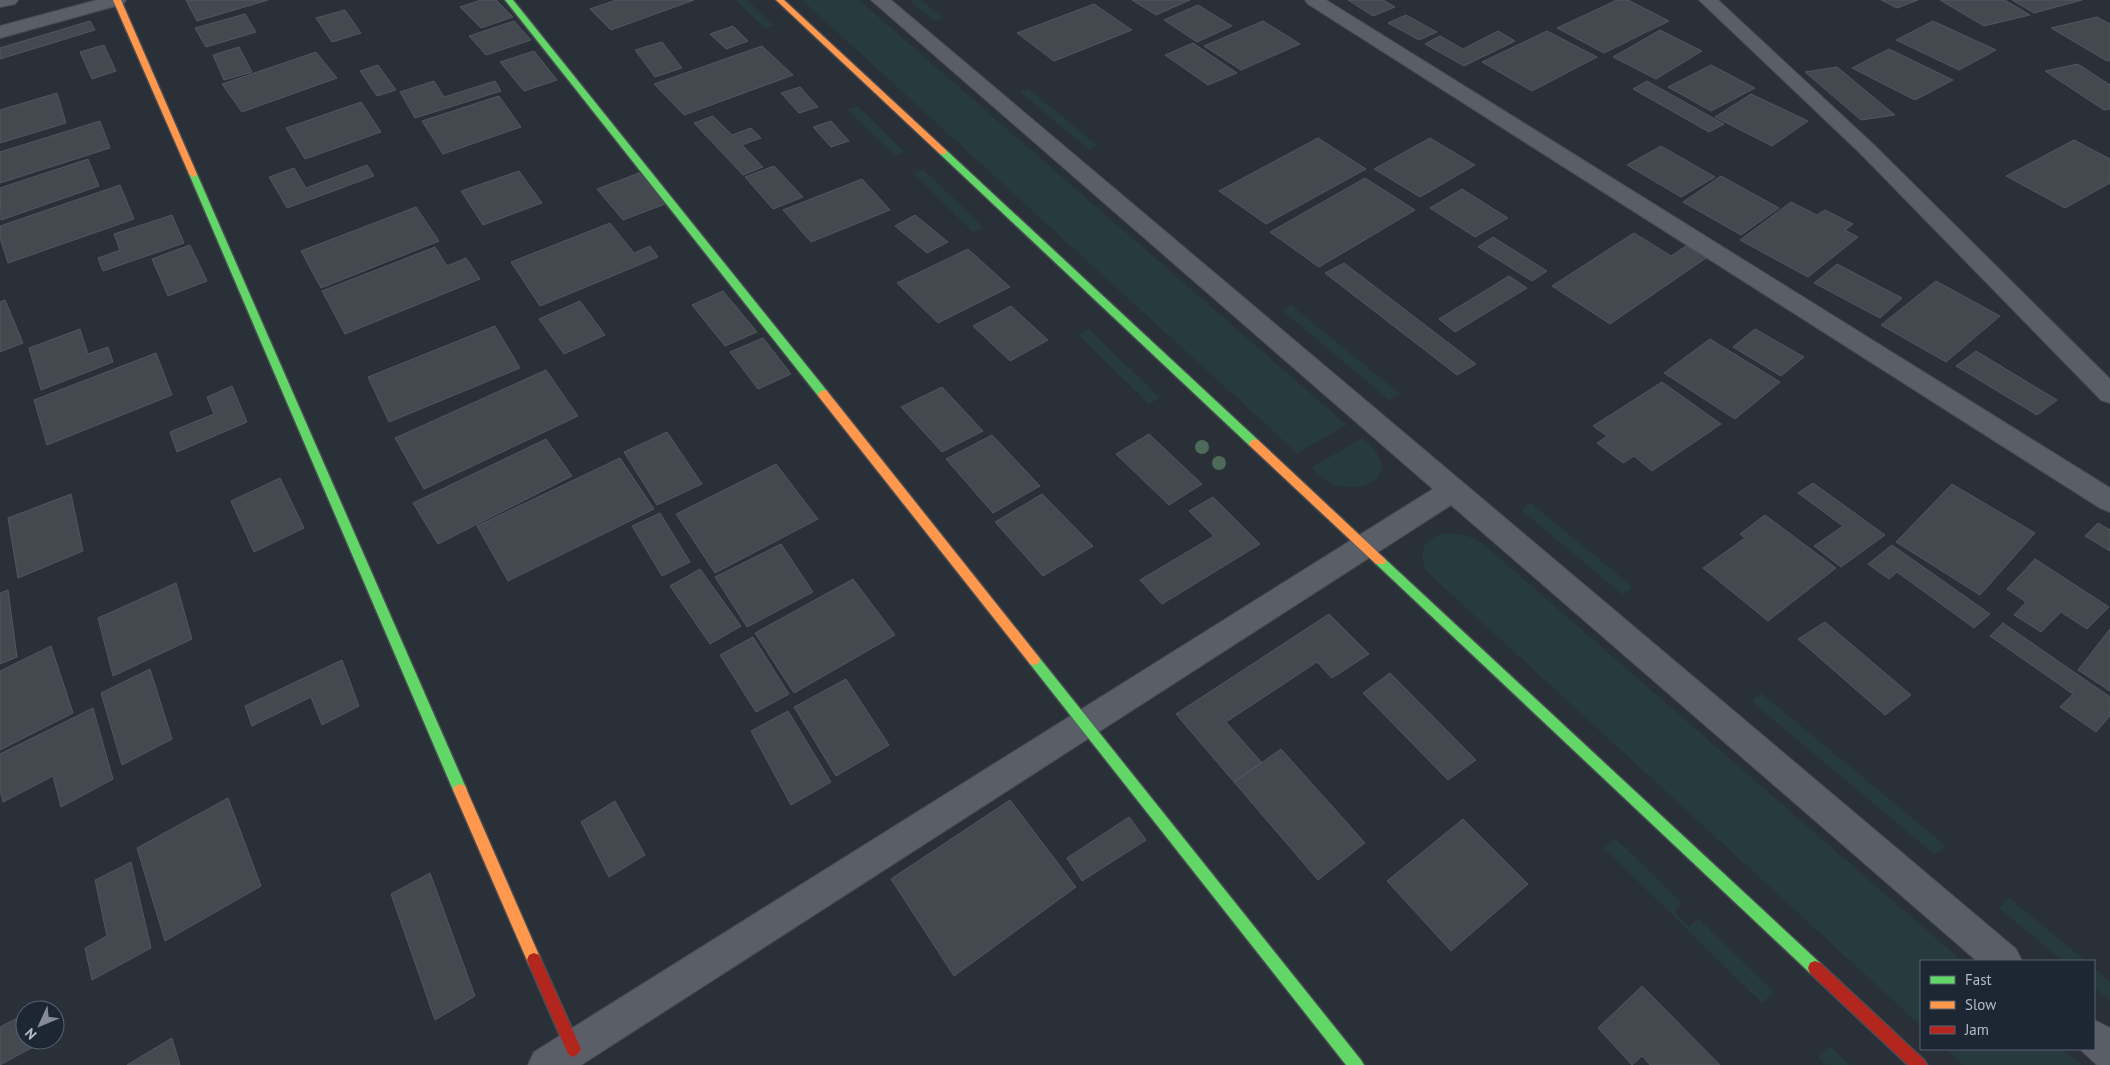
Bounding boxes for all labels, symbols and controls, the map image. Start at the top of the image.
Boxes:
legend [1920,960,2095,1050]
text: Fast [1965,970,1992,989]
text: Slow [1965,995,1996,1014]
north arrow [15,1000,65,1050]
text: Jam [1964,1020,1989,1039]
text: N [21,1024,40,1044]

